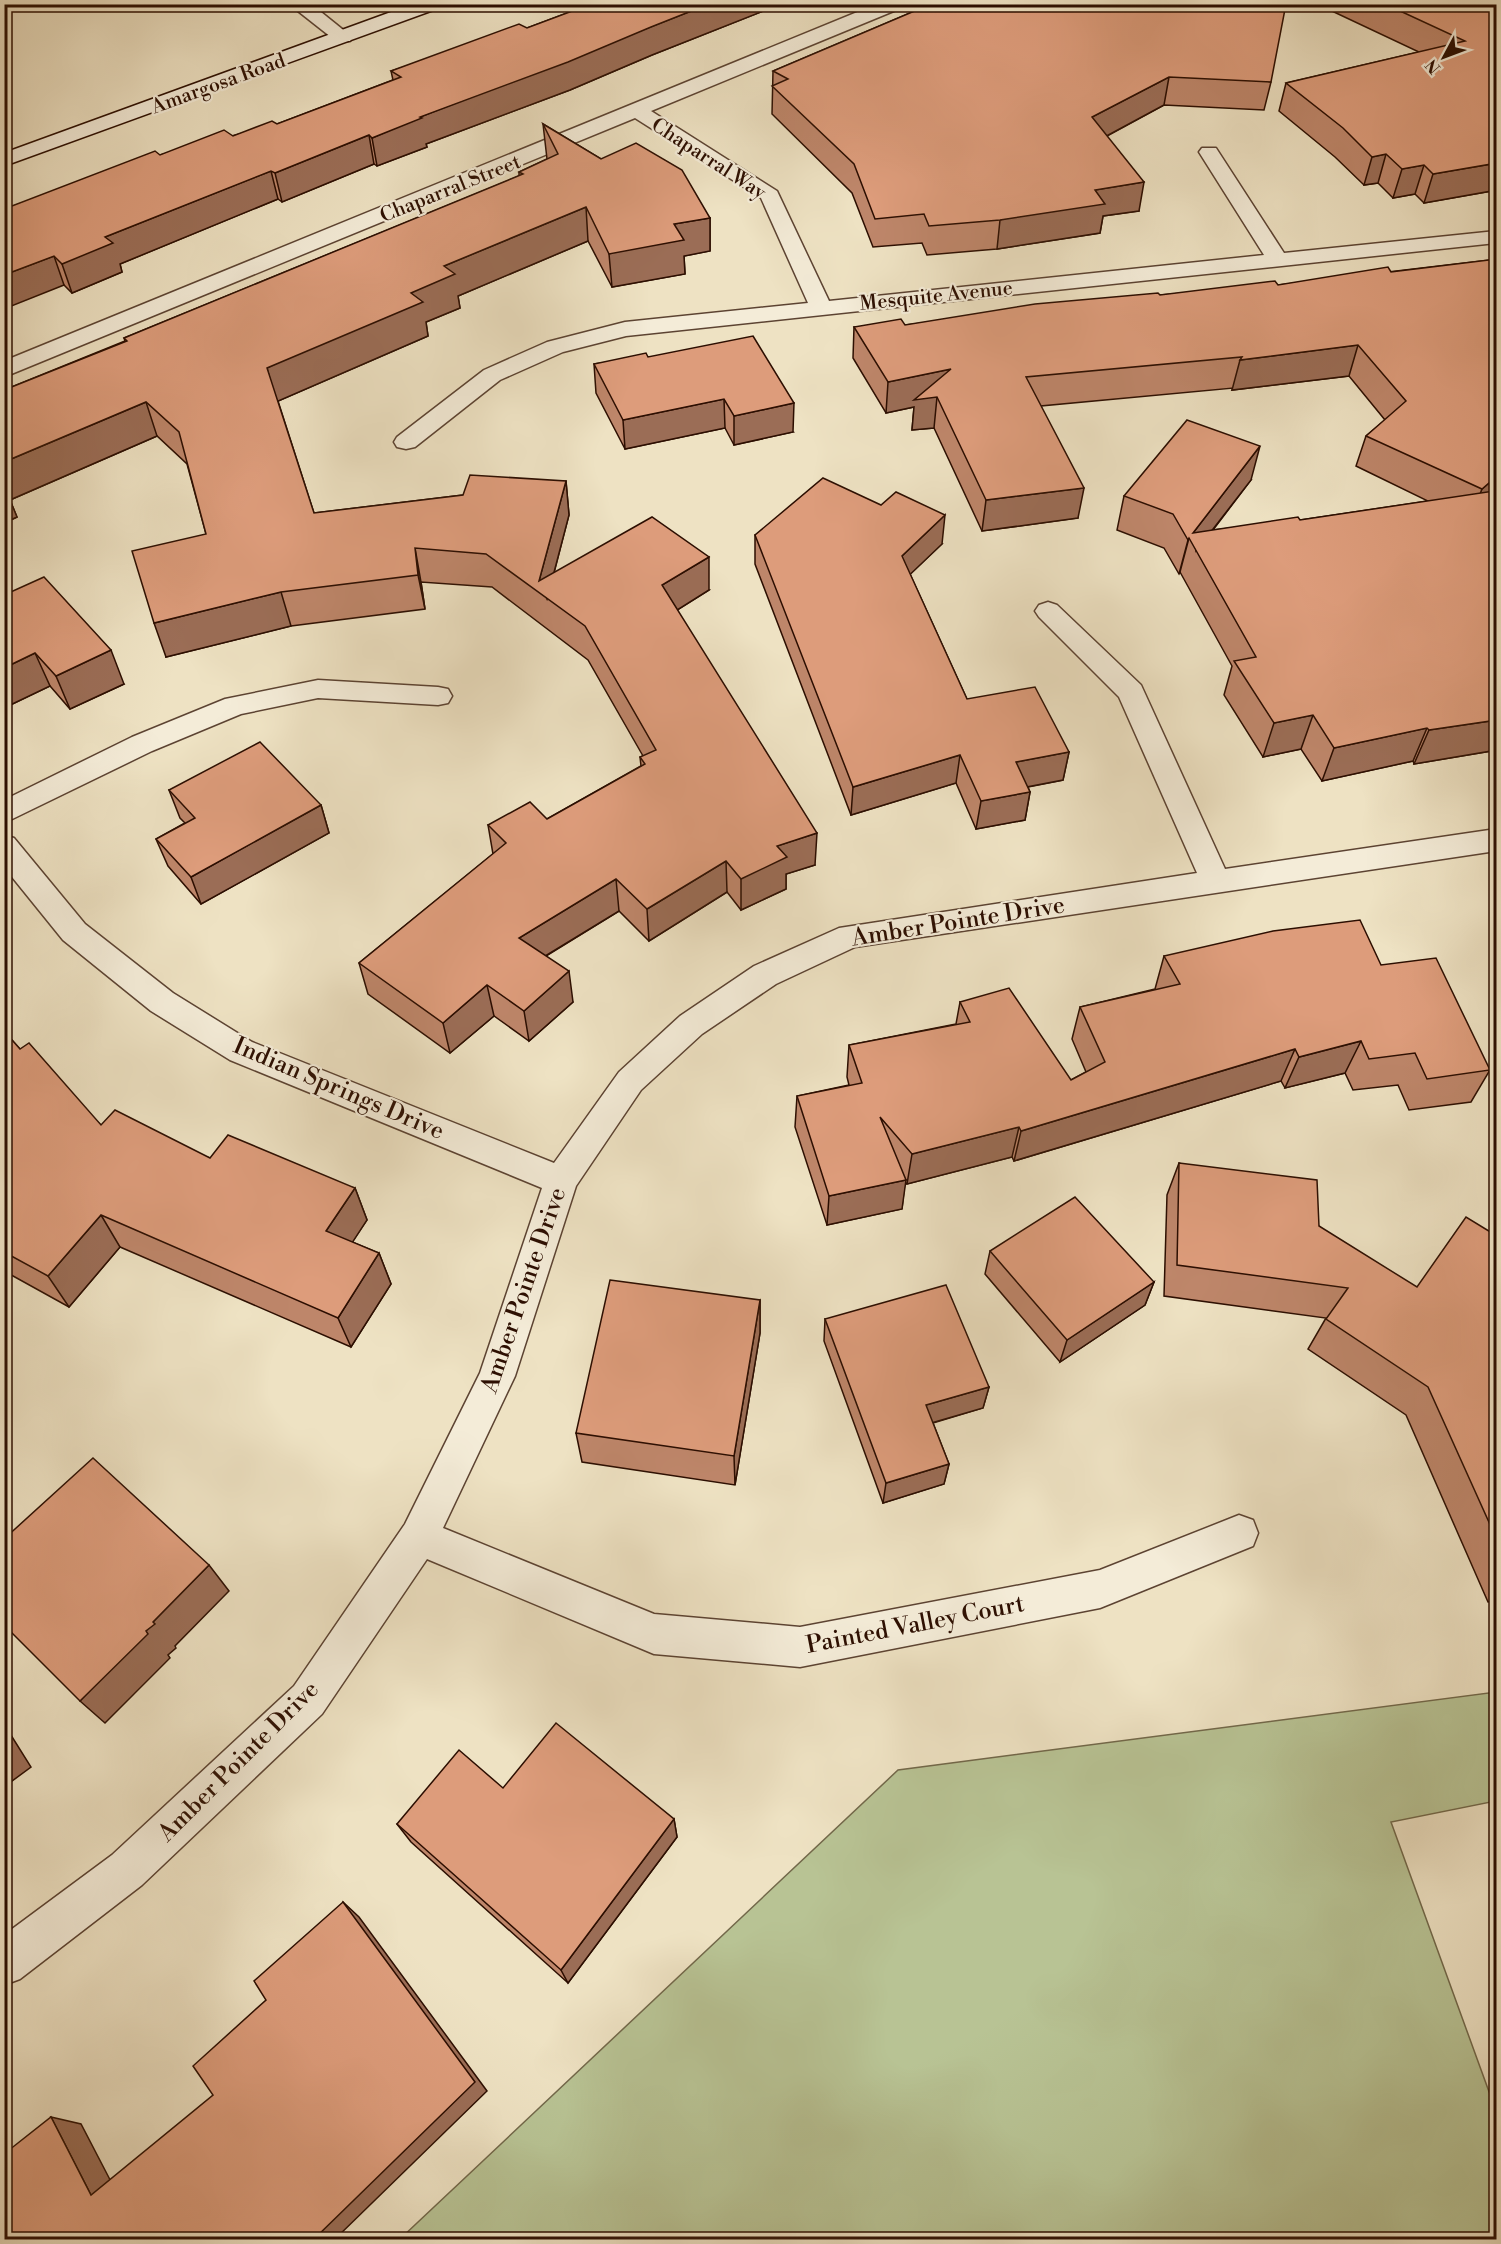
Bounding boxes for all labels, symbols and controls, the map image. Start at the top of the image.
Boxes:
north arrow [1414,27,1474,87]
street label: Amargosa Road [147,48,290,121]
text: N [1422,55,1445,78]
street label: Chaparral Way [646,113,770,206]
street label: Chaparral Street [377,150,525,229]
street label: Mesquite Avenue [858,276,1014,317]
street label: Amber Pointe Drive [848,890,1067,954]
street label: Indian Springs Drive [229,1031,449,1147]
street label: Amber Pointe Drive [474,1184,573,1398]
street label: Painted Valley Court [803,1589,1027,1661]
street label: Amber Pointe Drive [151,1675,326,1849]

